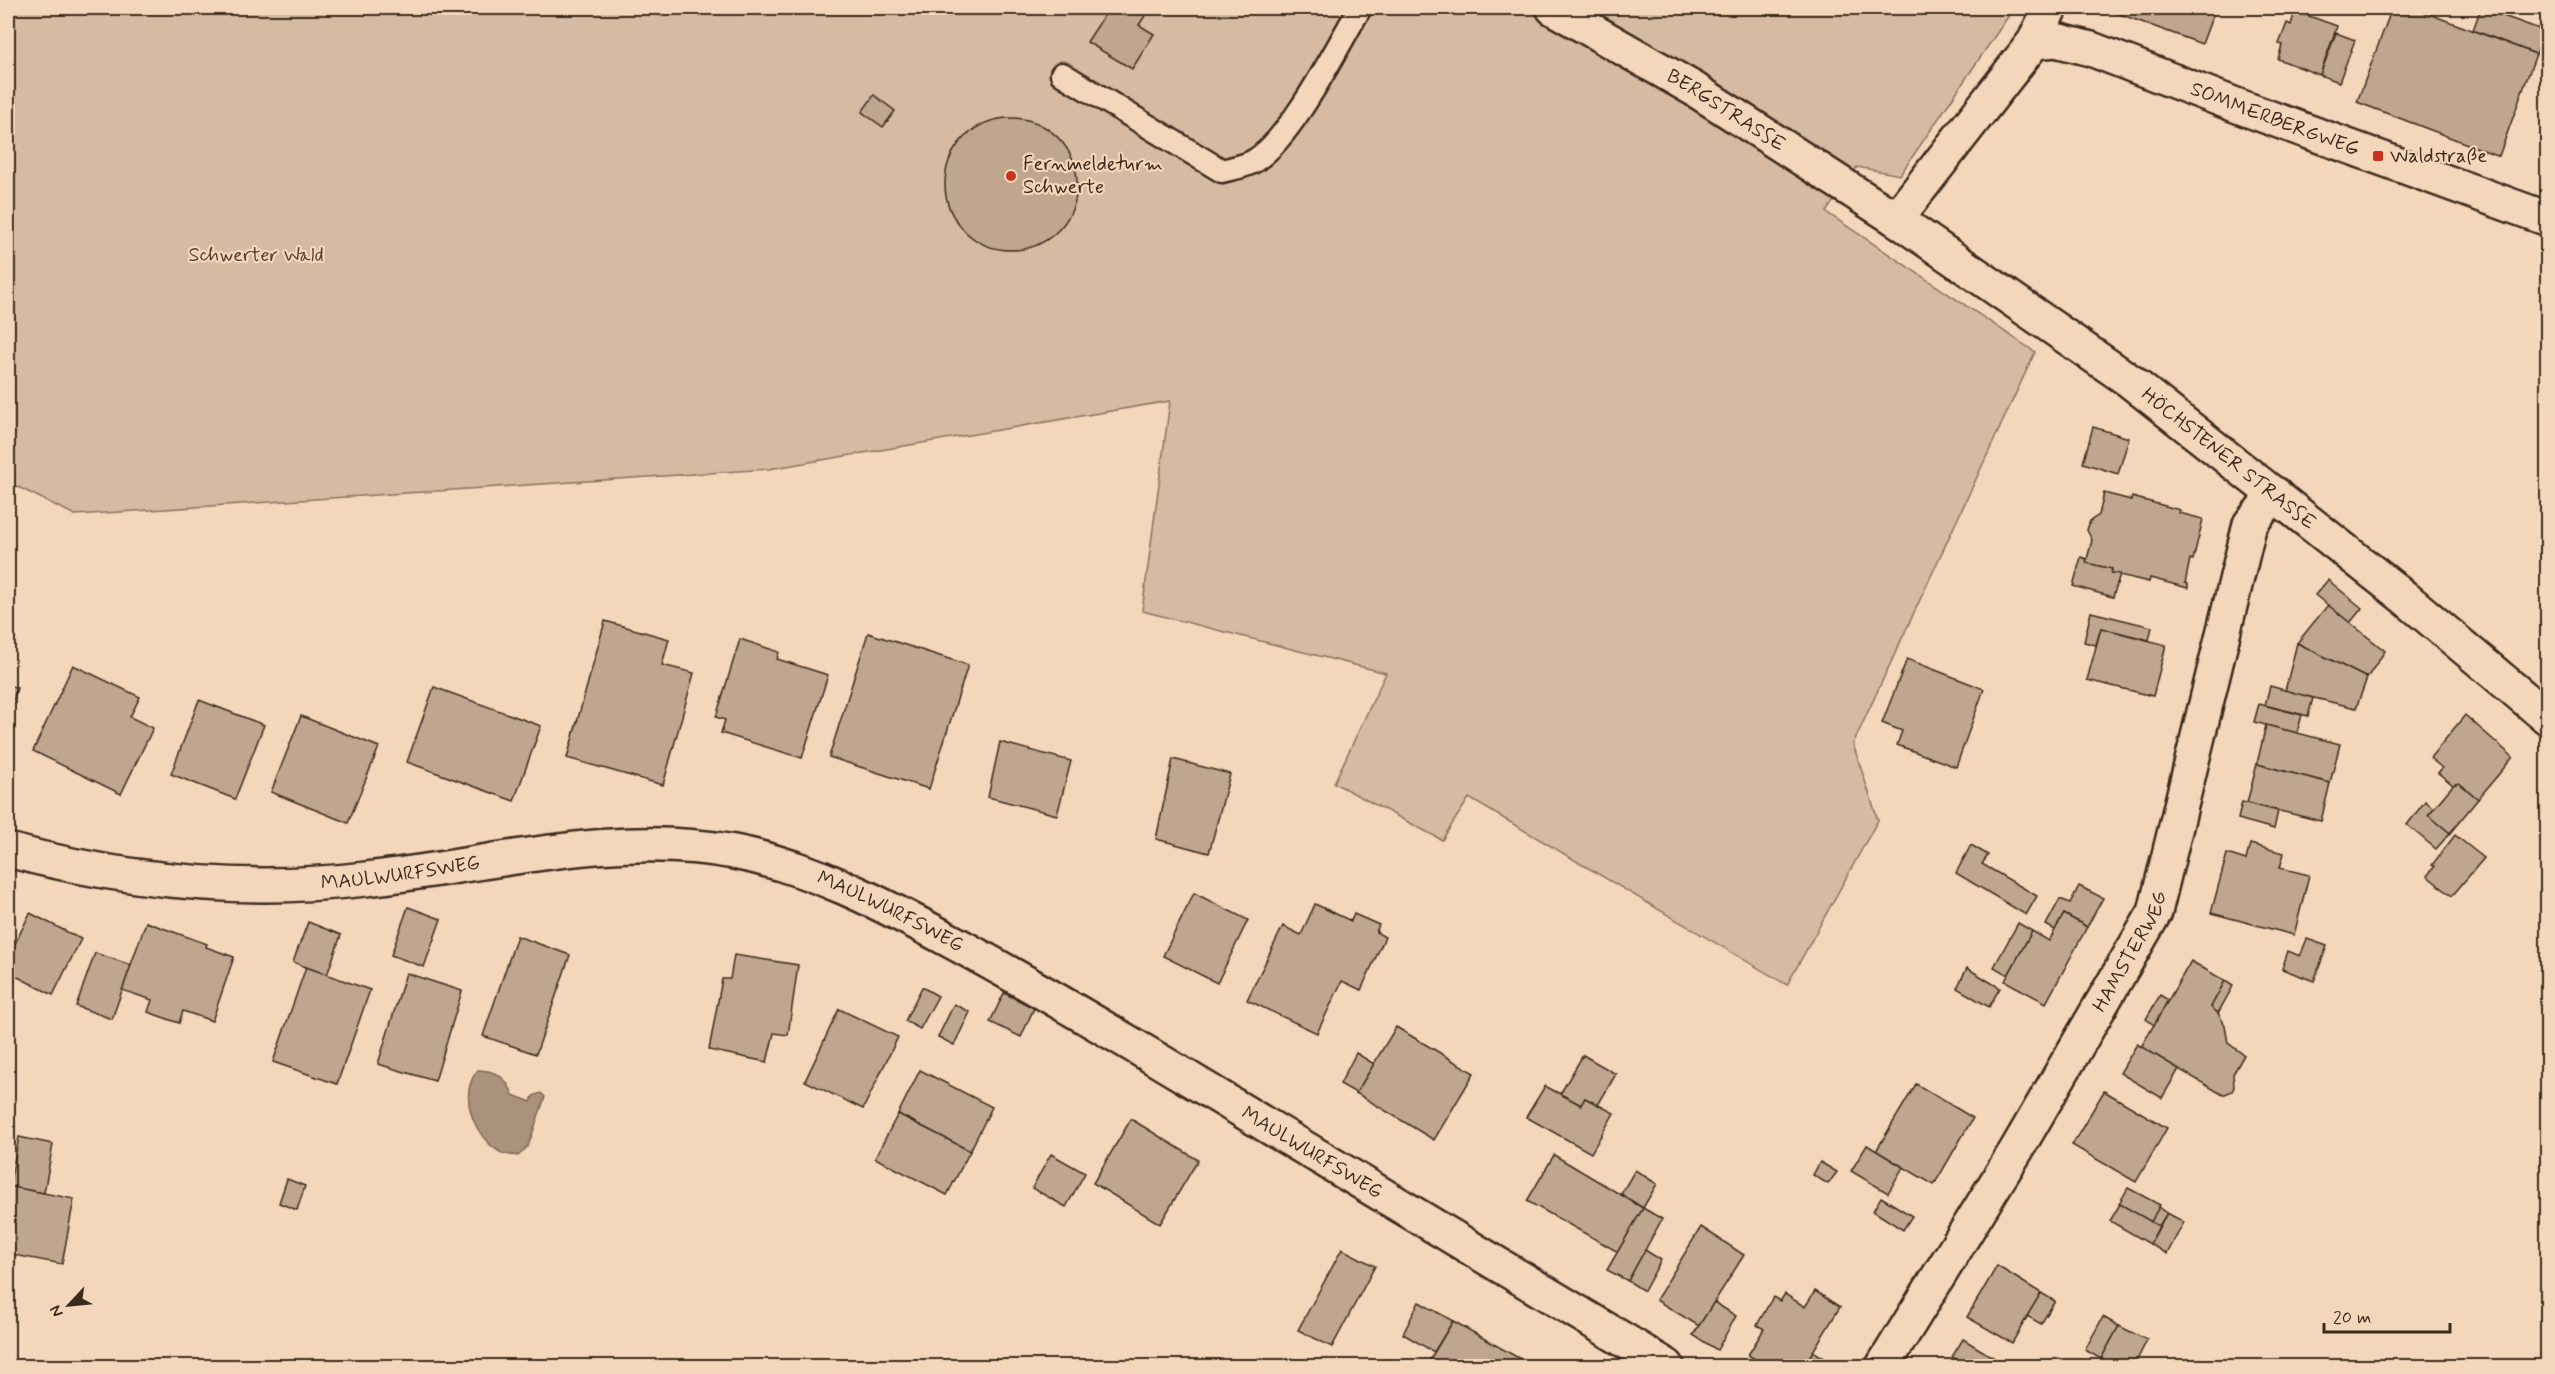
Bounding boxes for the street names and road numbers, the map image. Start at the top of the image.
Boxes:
street label: BERGSTRASSE [1662,63,1791,158]
street label: SOMMERBERGWEG [2186,75,2363,163]
street label: HÖCHSTENER STRASSE [2136,381,2322,536]
street label: MAULWURFSWEG [320,849,482,897]
street label: MAULWURFSWEG [813,864,969,959]
street label: HAMSTERWEG [2086,888,2173,1017]
street label: MAULWURFSWEG [1236,1100,1388,1205]

